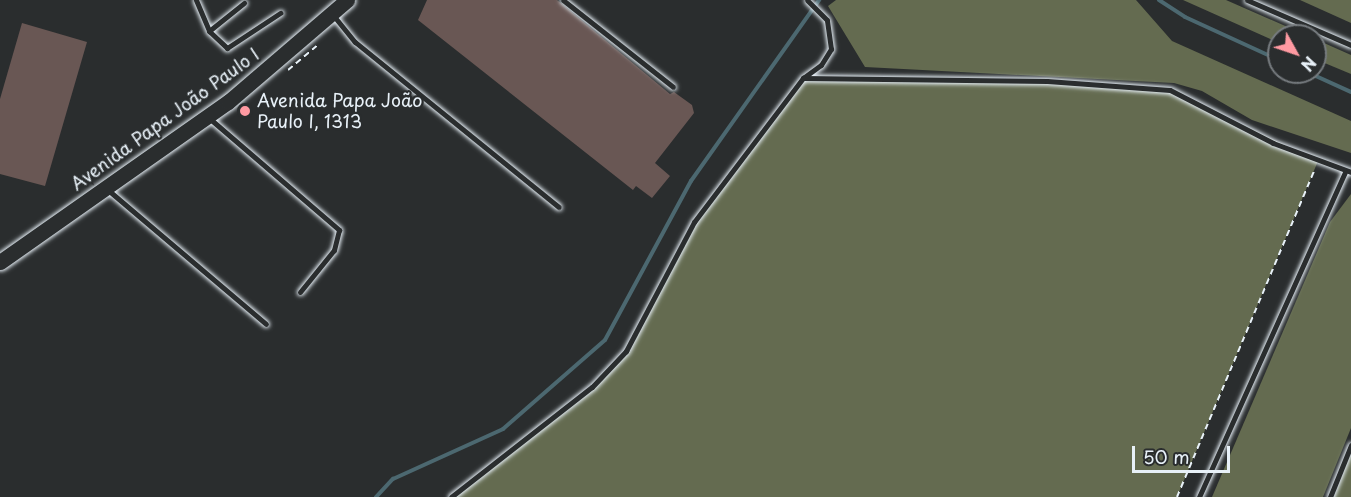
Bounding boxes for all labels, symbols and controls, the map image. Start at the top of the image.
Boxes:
north arrow [1267,24,1327,84]
street label: Avenida Papa João Paulo I [66,43,264,195]
text: N [1296,52,1323,77]
place label: Avenida Papa João Paulo I, 1313 [257,90,422,132]
marker: Avenida Papa João Paulo I, 1313 [238,104,252,118]
scale bar [1135,434,1232,472]
text: 50 m [1143,443,1190,470]

